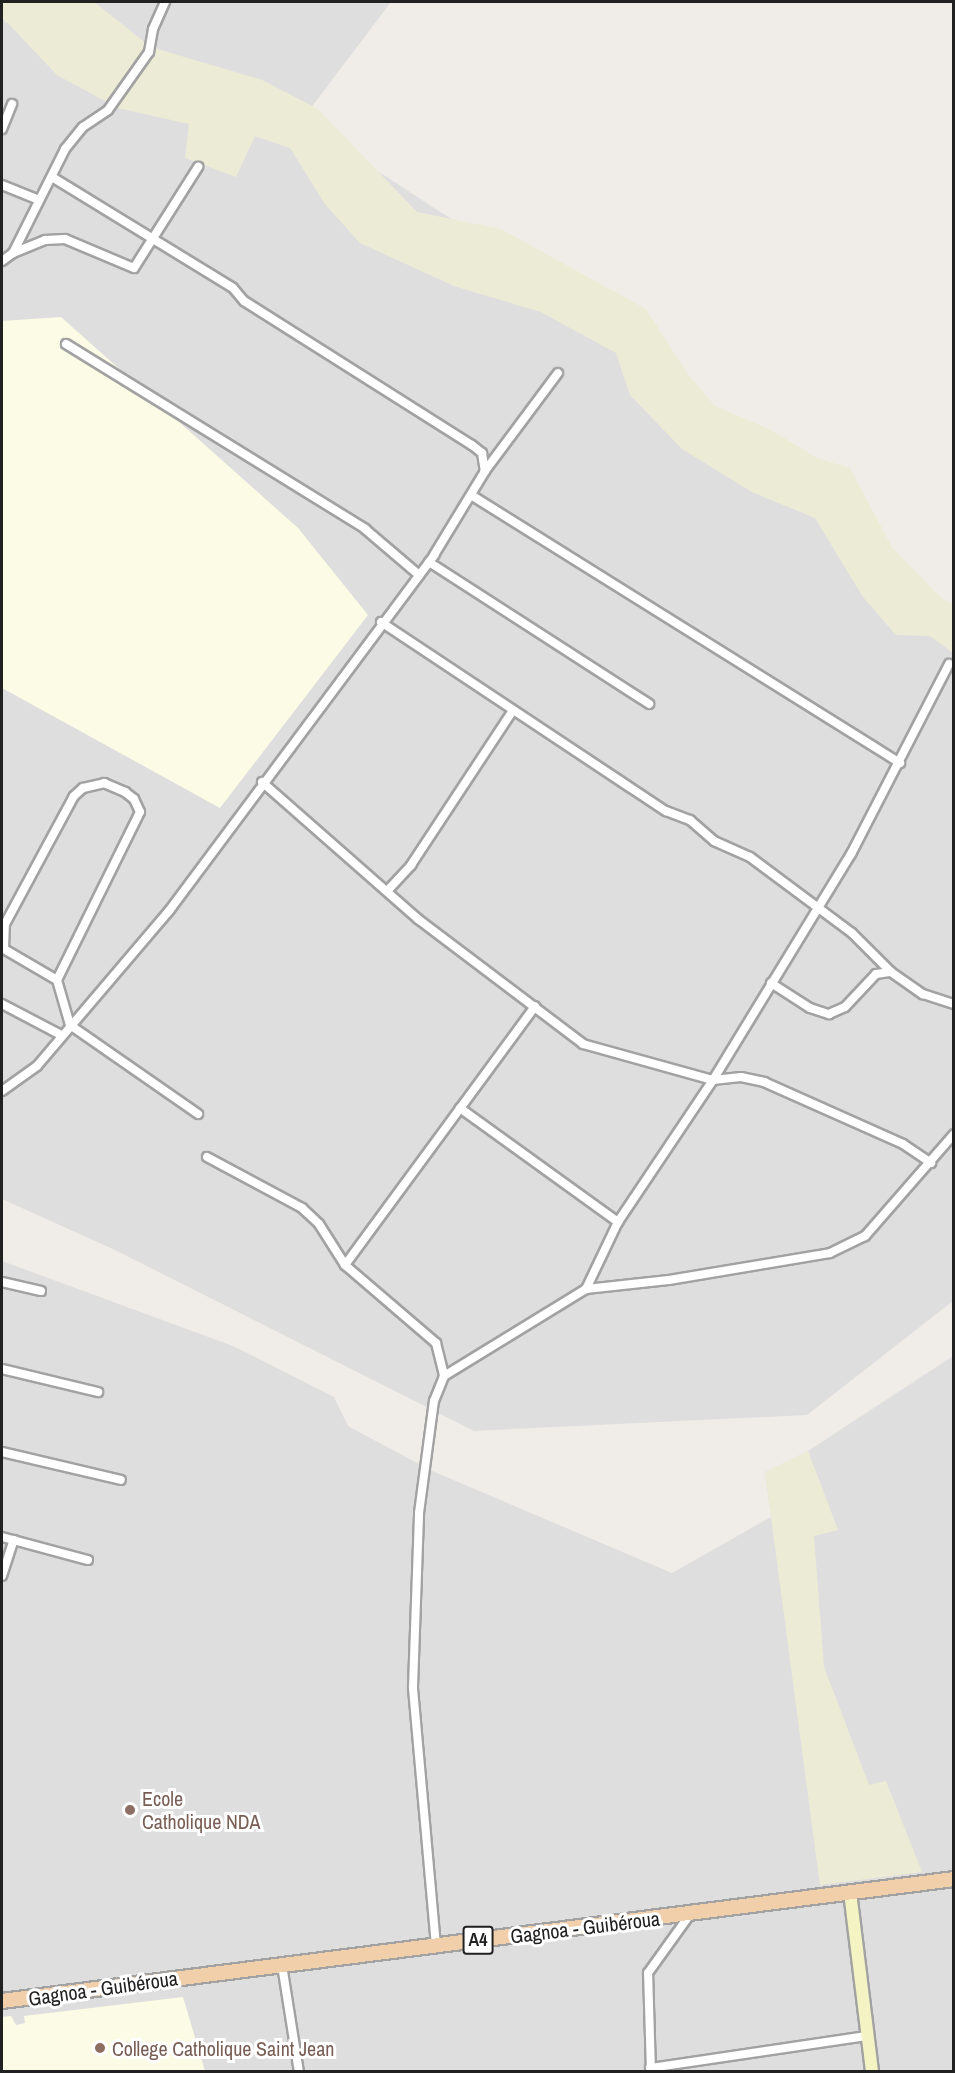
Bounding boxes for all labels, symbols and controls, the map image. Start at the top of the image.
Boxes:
place label: Ecole Catholique NDA [142,1786,260,1833]
marker: Ecole Catholique NDA [123,1803,137,1817]
street label: Gagnoa - Guibéroua [509,1906,661,1948]
road number: A4 [462,1925,494,1955]
street label: Gagnoa - Guibéroua [27,1966,179,2010]
place label: College Catholique Saint Jean [112,2036,334,2060]
marker: College Catholique Saint Jean [93,2041,107,2055]

